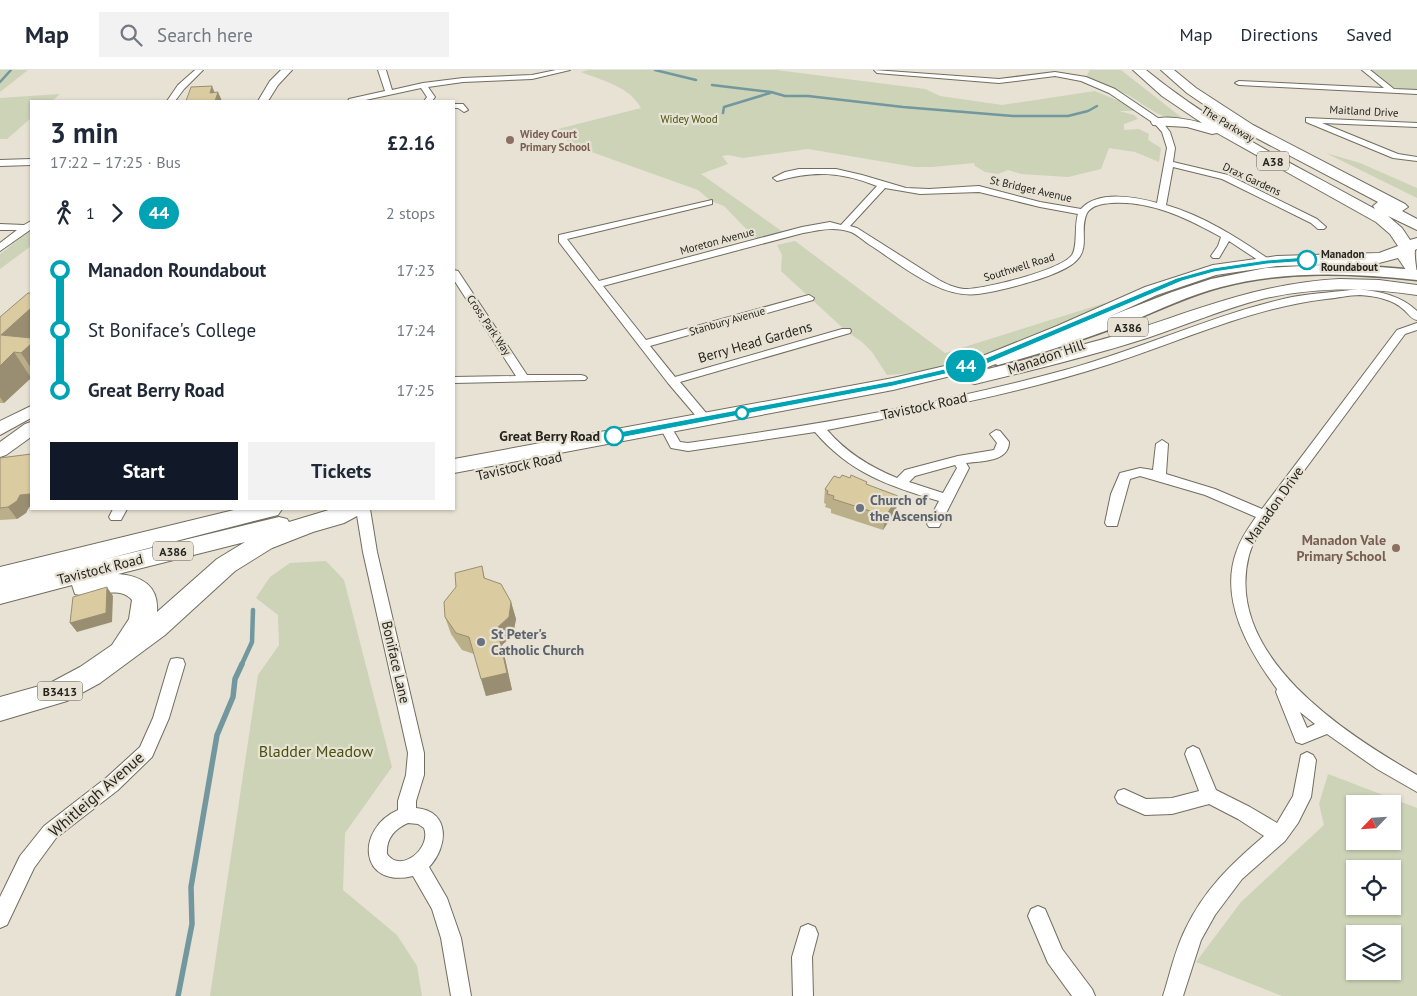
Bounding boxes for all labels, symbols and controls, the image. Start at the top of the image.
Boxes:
search box [99,12,449,57]
text: Map [25,19,69,50]
icon: search [117,21,145,49]
text: Search here [157,23,253,47]
text: Map [1180,23,1212,46]
text: Directions [1240,23,1318,46]
text: Saved [1346,23,1392,46]
street label: Maitland Drive [1329,102,1399,120]
street label: The Parkway [1199,103,1258,146]
park label: Widey Wood [660,112,718,126]
text: 3 min [50,114,118,151]
place label: Widey Court Primary School [520,127,591,154]
text: £2.16 [387,131,435,155]
marker: Widey Court Primary School [504,134,516,146]
text: 17:22 – 17:25 · Bus [50,152,181,172]
road number: A38 [1257,152,1289,170]
street label: Drax Gardens [1221,159,1284,199]
street label: St Bridget Avenue [989,173,1074,205]
icon: walk [50,199,78,227]
icon: forward [103,199,131,227]
text: 44 [149,201,169,224]
text: 1 [86,203,95,223]
text: 2 stops [386,203,435,223]
street label: Moreton Avenue [678,224,756,258]
place label: Manadon Roundabout [1321,247,1378,274]
street label: Southwell Road [982,250,1056,284]
marker: Manadon Roundabout [1297,250,1317,270]
text: Manadon Roundabout [88,258,266,282]
text: 17:23 [397,260,435,280]
street label: Cross Park Way [464,292,515,359]
street label: Stanbury Avenue [687,303,767,339]
street label: Berry Head Gardens [696,317,814,367]
text: St Boniface's College [88,318,256,342]
road number: A386 [1108,318,1148,336]
text: 17:24 [397,320,435,340]
street label: Manadon Hill [1005,335,1087,379]
line badge: 44 [944,350,988,382]
text: 44 [956,354,976,377]
text: Great Berry Road [88,378,225,402]
text: 17:25 [397,380,435,400]
street label: Tavistock Road [879,388,969,424]
unlabelled marker [735,406,749,420]
marker: Great Berry Road [604,426,624,446]
place label: Great Berry Road [499,427,600,445]
button: Start [50,442,238,500]
button: Tickets [248,442,435,500]
street label: Tavistock Road [474,447,564,485]
street label: Manadon Drive [1241,463,1307,547]
place label: Church of the Ascension [870,491,952,525]
marker: Church of the Ascension [854,502,866,514]
place label: Manadon Vale Primary School [1297,531,1387,565]
road number: A386 [153,542,193,561]
marker: Manadon Vale Primary School [1390,542,1402,554]
street label: Tavistock Road [55,550,145,588]
street label: Boniface Lane [378,619,414,705]
place label: St Peter's Catholic Church [491,625,584,659]
marker: St Peter's Catholic Church [475,636,487,648]
road number: B3413 [38,682,82,700]
park label: Bladder Meadow [259,741,373,761]
street label: Whitleigh Avenue [44,747,148,841]
north arrow [1346,795,1401,850]
map controls [1346,795,1401,980]
button: locate [1346,860,1401,915]
button: layers [1346,925,1401,980]

